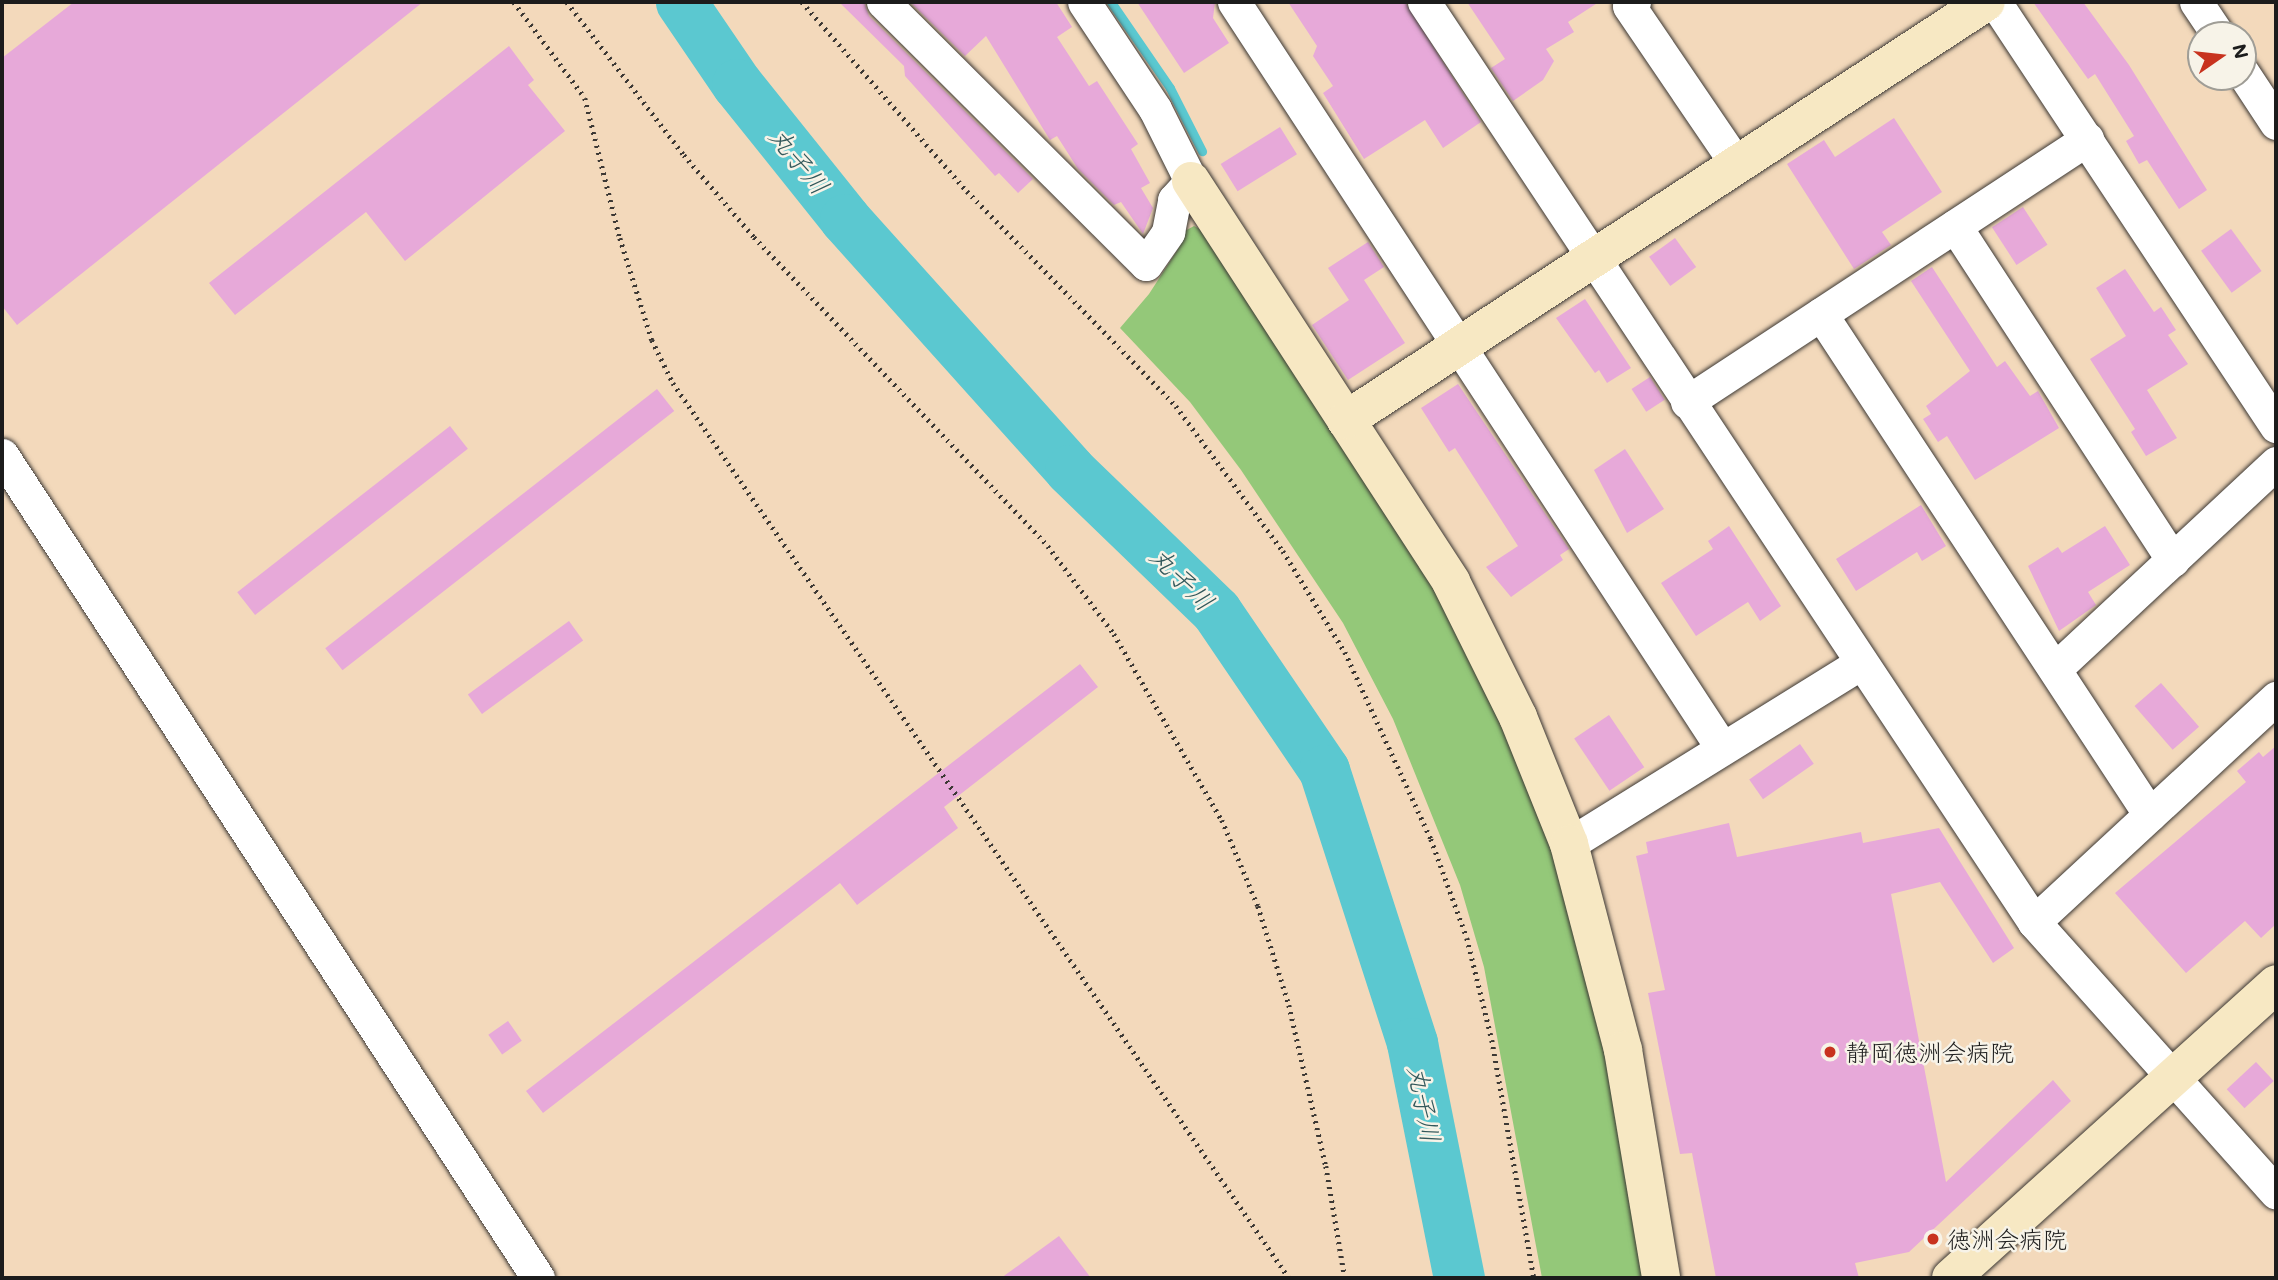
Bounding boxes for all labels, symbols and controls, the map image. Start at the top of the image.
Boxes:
north arrow [2187,21,2257,91]
text: N [2227,41,2255,61]
water label: 丸子川 [762,121,836,201]
water label: 丸子川 [1143,540,1221,618]
place label: 静岡徳洲会病院 [1846,1038,2014,1066]
marker: 静岡徳洲会病院 [1820,1042,1840,1062]
water label: 丸子川 [1401,1063,1447,1145]
place label: 徳洲会病院 [1947,1225,2067,1253]
marker: 徳洲会病院 [1925,1231,1941,1247]

